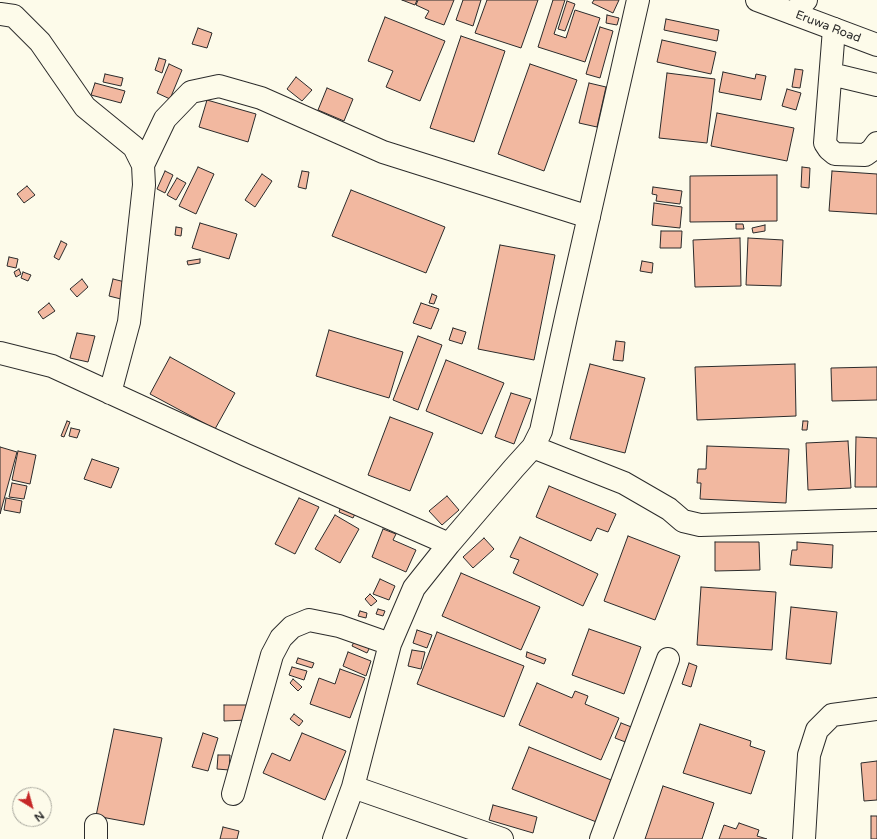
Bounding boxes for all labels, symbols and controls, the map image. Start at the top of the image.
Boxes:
street label: Eruwa Road [793,8,863,46]
north arrow [12,787,52,827]
text: N [31,808,46,824]

